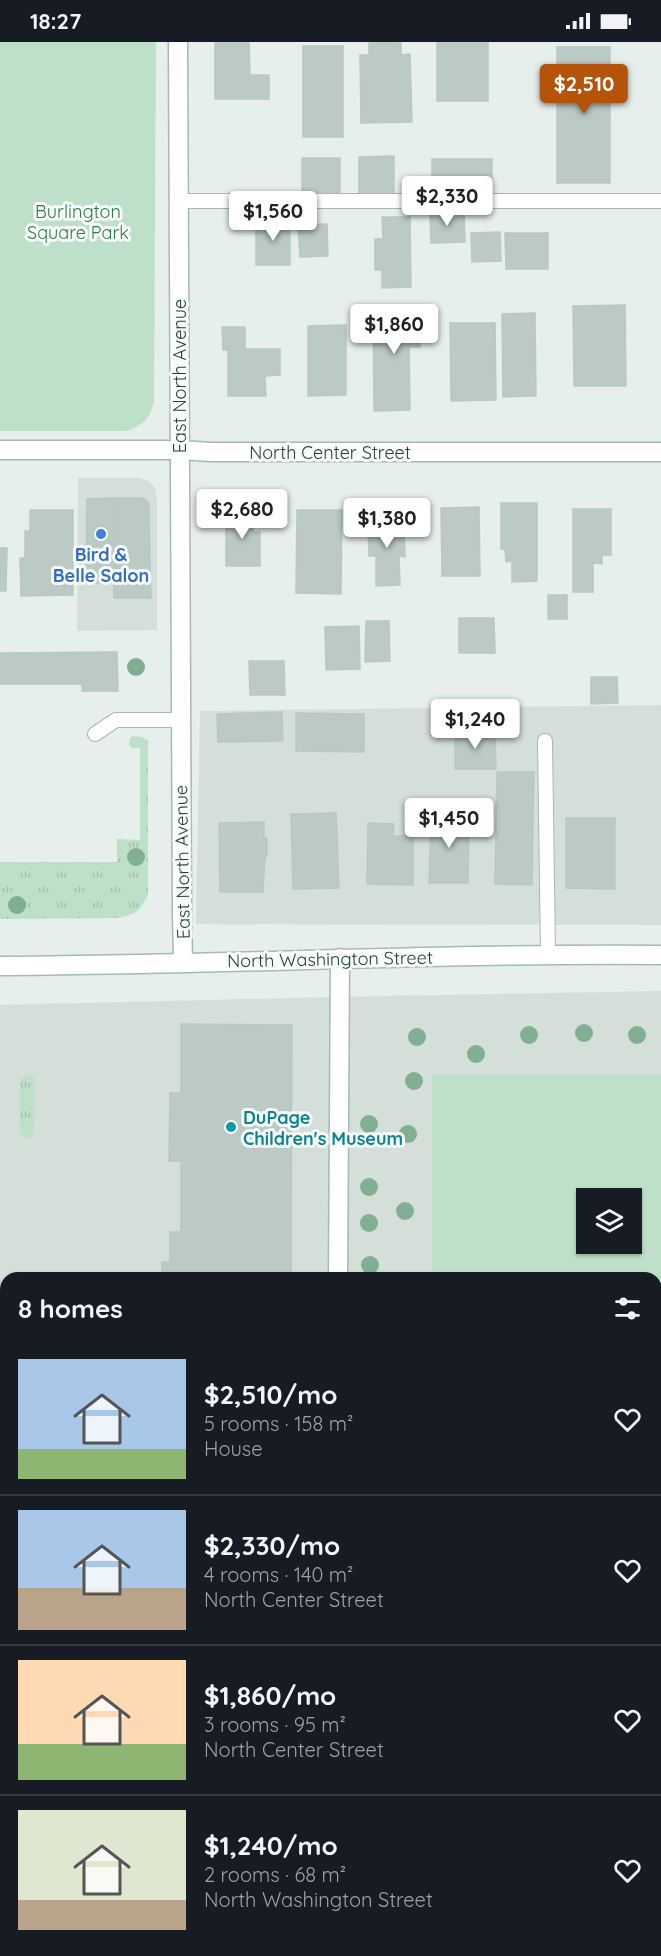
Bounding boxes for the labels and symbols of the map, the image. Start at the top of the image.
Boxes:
pin: $2,510 [535,64,633,115]
pin: $2,330 [398,176,496,227]
pin: $1,560 [224,191,322,242]
park label: Burlington Square Park [27,200,129,244]
street label: East North Avenue [168,299,191,453]
pin: $1,860 [345,304,443,355]
street label: North Center Street [249,441,411,464]
pin: $2,680 [193,489,291,540]
pin: $1,380 [338,498,436,549]
marker: Bird & Belle Salon [94,527,108,541]
place label: Bird & Belle Salon [53,543,149,587]
pin: $1,240 [426,699,524,750]
street label: East North Avenue [169,785,195,939]
pin: $1,450 [400,798,498,849]
street label: North Washington Street [227,946,433,972]
place label: DuPage Children's Museum [243,1106,403,1150]
marker: DuPage Children's Museum [224,1120,238,1134]

